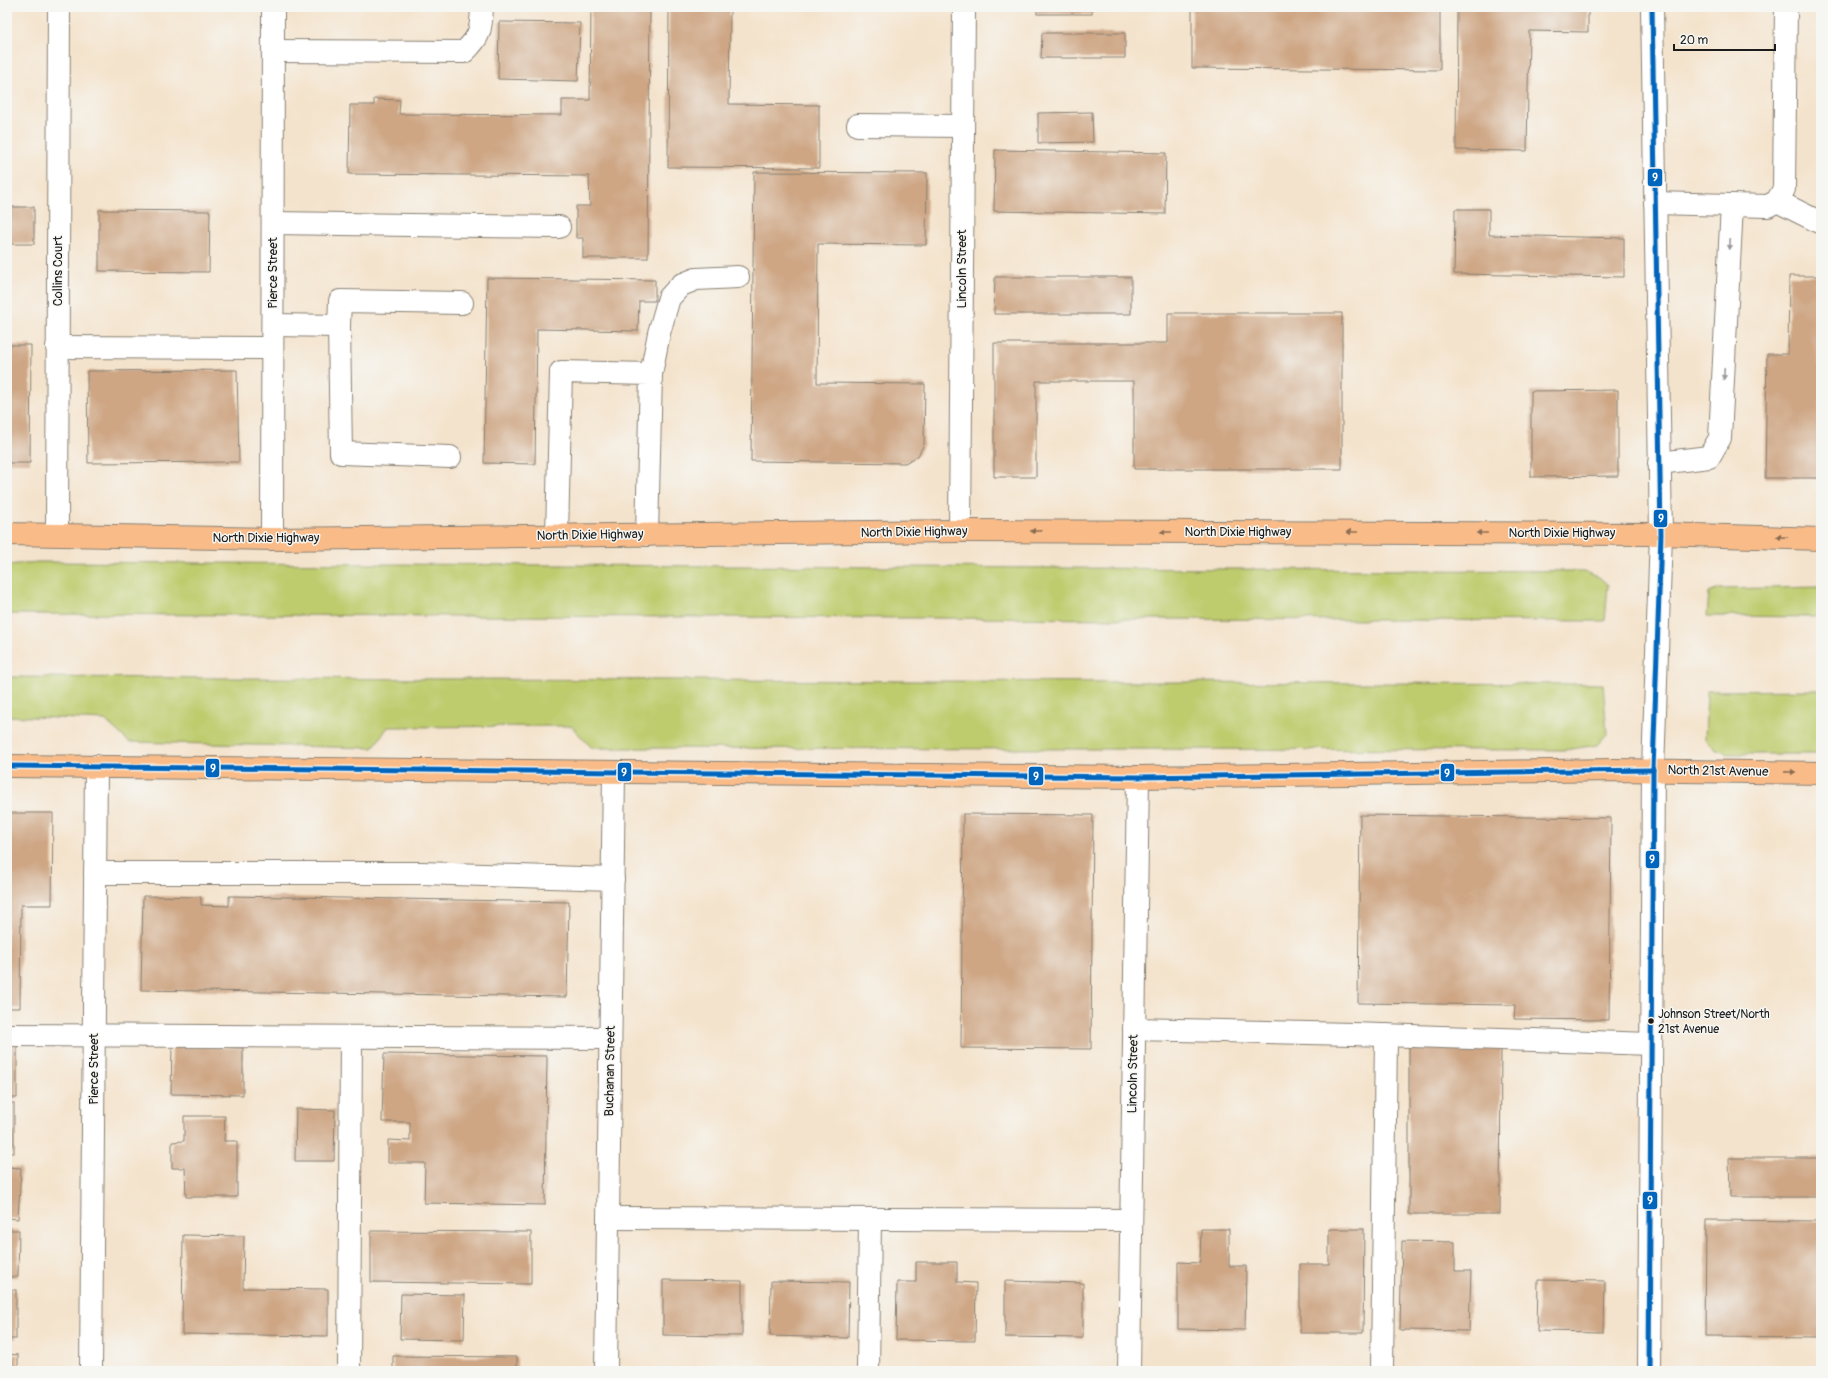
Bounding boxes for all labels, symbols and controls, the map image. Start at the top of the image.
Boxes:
scale bar [1674,26,1775,52]
text: 20 m [1680,33,1709,48]
line badge: 9 [1647,168,1663,187]
text: 9 [1652,171,1658,184]
street label: Lincoln Street [954,229,970,309]
street label: Collins Court [50,235,66,306]
street label: Pierce Street [265,236,281,309]
one-way arrow [1727,238,1734,250]
one-way arrow [1720,368,1727,380]
line badge: 9 [1653,509,1668,528]
text: 9 [1658,512,1664,525]
street label: North Dixie Highway [860,523,968,541]
street label: North Dixie Highway [1185,524,1292,540]
street label: North Dixie Highway [1509,525,1616,541]
street label: North Dixie Highway [536,526,644,544]
one-way arrow [1029,528,1042,534]
one-way arrow [1159,529,1172,535]
one-way arrow [1345,529,1358,535]
street label: North Dixie Highway [213,530,320,546]
one-way arrow [1475,530,1488,536]
one-way arrow [1776,534,1788,541]
line badge: 9 [205,758,220,778]
text: 9 [210,762,216,775]
line badge: 9 [617,762,632,782]
street label: North 21st Avenue [1667,762,1769,780]
line badge: 9 [1440,763,1455,782]
text: 9 [621,766,627,779]
line badge: 9 [1028,766,1044,786]
text: 9 [1444,767,1450,780]
one-way arrow [1784,769,1797,775]
text: 9 [1033,770,1039,783]
line badge: 9 [1645,850,1660,869]
text: 9 [1649,853,1655,866]
place label: Johnson Street/North 21st Avenue [1658,1007,1770,1037]
marker: Johnson Street/North 21st Avenue [1646,1016,1656,1026]
street label: Buchanan Street [601,1025,619,1116]
street label: Pierce Street [86,1032,102,1105]
street label: Lincoln Street [1124,1034,1142,1114]
line badge: 9 [1642,1191,1658,1210]
text: 9 [1647,1194,1653,1207]

